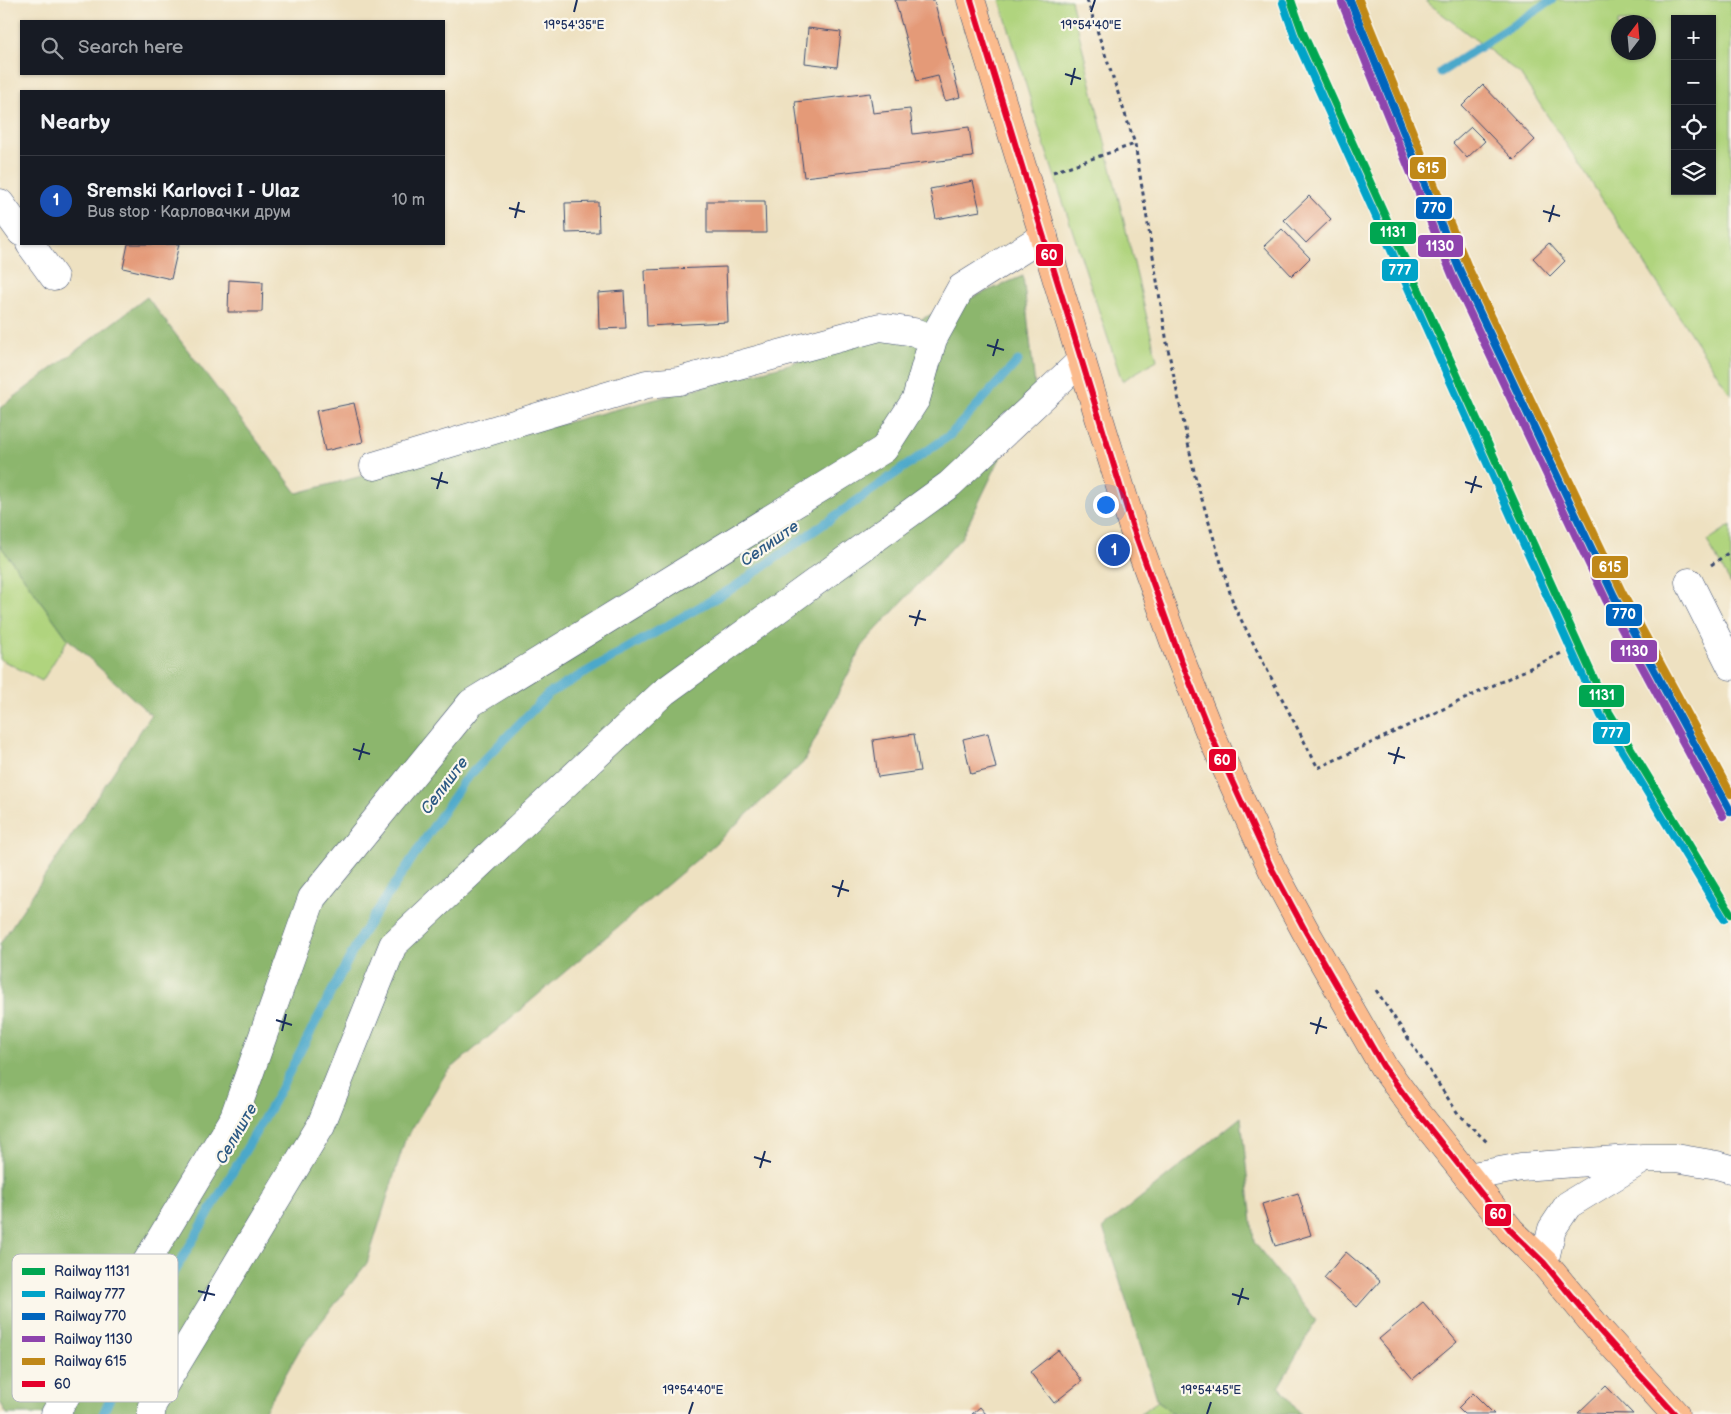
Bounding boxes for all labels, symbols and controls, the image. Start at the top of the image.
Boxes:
north arrow [1611,15,1656,60]
map controls [1671,15,1716,195]
button: + [1671,15,1716,60]
text: 19°54'35"E [544,18,604,33]
text: 19°54'40"E [1061,18,1121,33]
search box [20,20,445,75]
icon: search [38,34,66,62]
text: Search here [78,36,183,59]
button: − [1671,60,1716,105]
button: locate [1671,105,1716,150]
text: Nearby [40,110,110,135]
button: layers [1671,150,1716,195]
line badge: 615 [1409,156,1447,180]
text: 615 [1417,160,1439,177]
text: Sremski Karlovci I - Ulaz [87,180,300,203]
text: 1 [53,191,59,210]
text: 10 m [392,191,425,210]
line badge: 770 [1415,196,1453,220]
text: 770 [1422,200,1446,217]
text: Bus stop · Карловачки друм [87,203,291,222]
line badge: 1131 [1369,221,1417,245]
text: 1131 [1380,224,1406,241]
line badge: 1130 [1417,234,1464,258]
text: 1130 [1426,238,1455,255]
line badge: 60 [1035,243,1064,267]
text: 60 [1040,247,1058,264]
line badge: 777 [1381,258,1419,282]
text: 777 [1388,262,1412,279]
your location [1093,492,1119,518]
water label: Селиште [737,517,803,571]
pin: 1 [1098,531,1130,569]
line badge: 615 [1591,555,1629,579]
text: 615 [1599,559,1621,576]
line badge: 770 [1605,603,1643,627]
text: 770 [1612,606,1636,623]
line badge: 1130 [1610,639,1658,663]
text: 1130 [1620,643,1649,660]
line badge: 1131 [1578,684,1625,708]
text: 1131 [1589,687,1615,704]
line badge: 777 [1592,721,1631,745]
text: 777 [1600,725,1624,742]
line badge: 60 [1208,748,1237,772]
text: 60 [1213,752,1231,769]
water label: Селиште [417,754,473,818]
water label: Селиште [212,1100,262,1168]
line badge: 60 [1484,1203,1512,1227]
text: 60 [1489,1206,1507,1223]
legend [12,1254,178,1402]
text: Railway 1131 [54,1263,130,1280]
text: Railway 777 [54,1286,125,1303]
text: Railway 770 [54,1308,126,1325]
text: Railway 1130 [54,1331,132,1348]
text: Railway 615 [54,1353,127,1370]
text: 60 [54,1376,71,1393]
text: 19°54'40"E [663,1383,723,1398]
text: 19°54'45"E [1181,1383,1241,1398]

